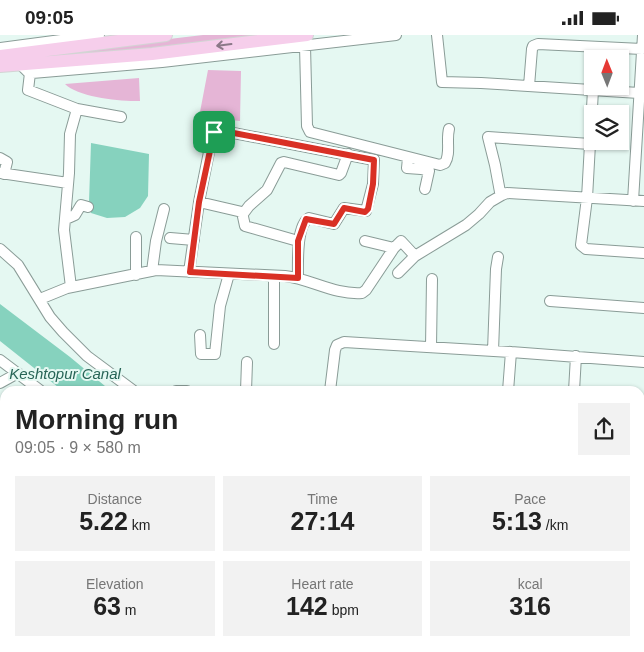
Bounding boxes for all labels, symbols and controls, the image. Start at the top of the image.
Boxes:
text: 09:05 [25,7,74,28]
one-way arrow [216,40,232,50]
north arrow [584,50,629,95]
map controls [584,50,629,150]
button: layers [584,105,629,150]
pin [193,111,235,153]
icon: arrive [200,118,228,146]
water label: Keshtopur Canal [9,365,122,382]
button: share [578,403,630,455]
text: Morning run [15,404,178,435]
text: 09:05 · 9 × 580 m [15,439,141,456]
text: Distance [88,491,142,507]
text: Time [307,491,338,507]
text: Pace [514,491,546,507]
text: 5.22 [79,507,128,535]
text: 27:14 [291,507,354,535]
text: 5:13 [492,507,542,535]
text: km [128,517,150,533]
text: /km [542,517,568,533]
text: Elevation [86,576,144,592]
text: Heart rate [291,576,354,592]
text: kcal [518,576,543,592]
text: 63 [93,592,121,620]
text: 142 [286,592,328,620]
text: 316 [509,592,551,620]
text: m [121,602,137,618]
text: bpm [328,602,359,618]

